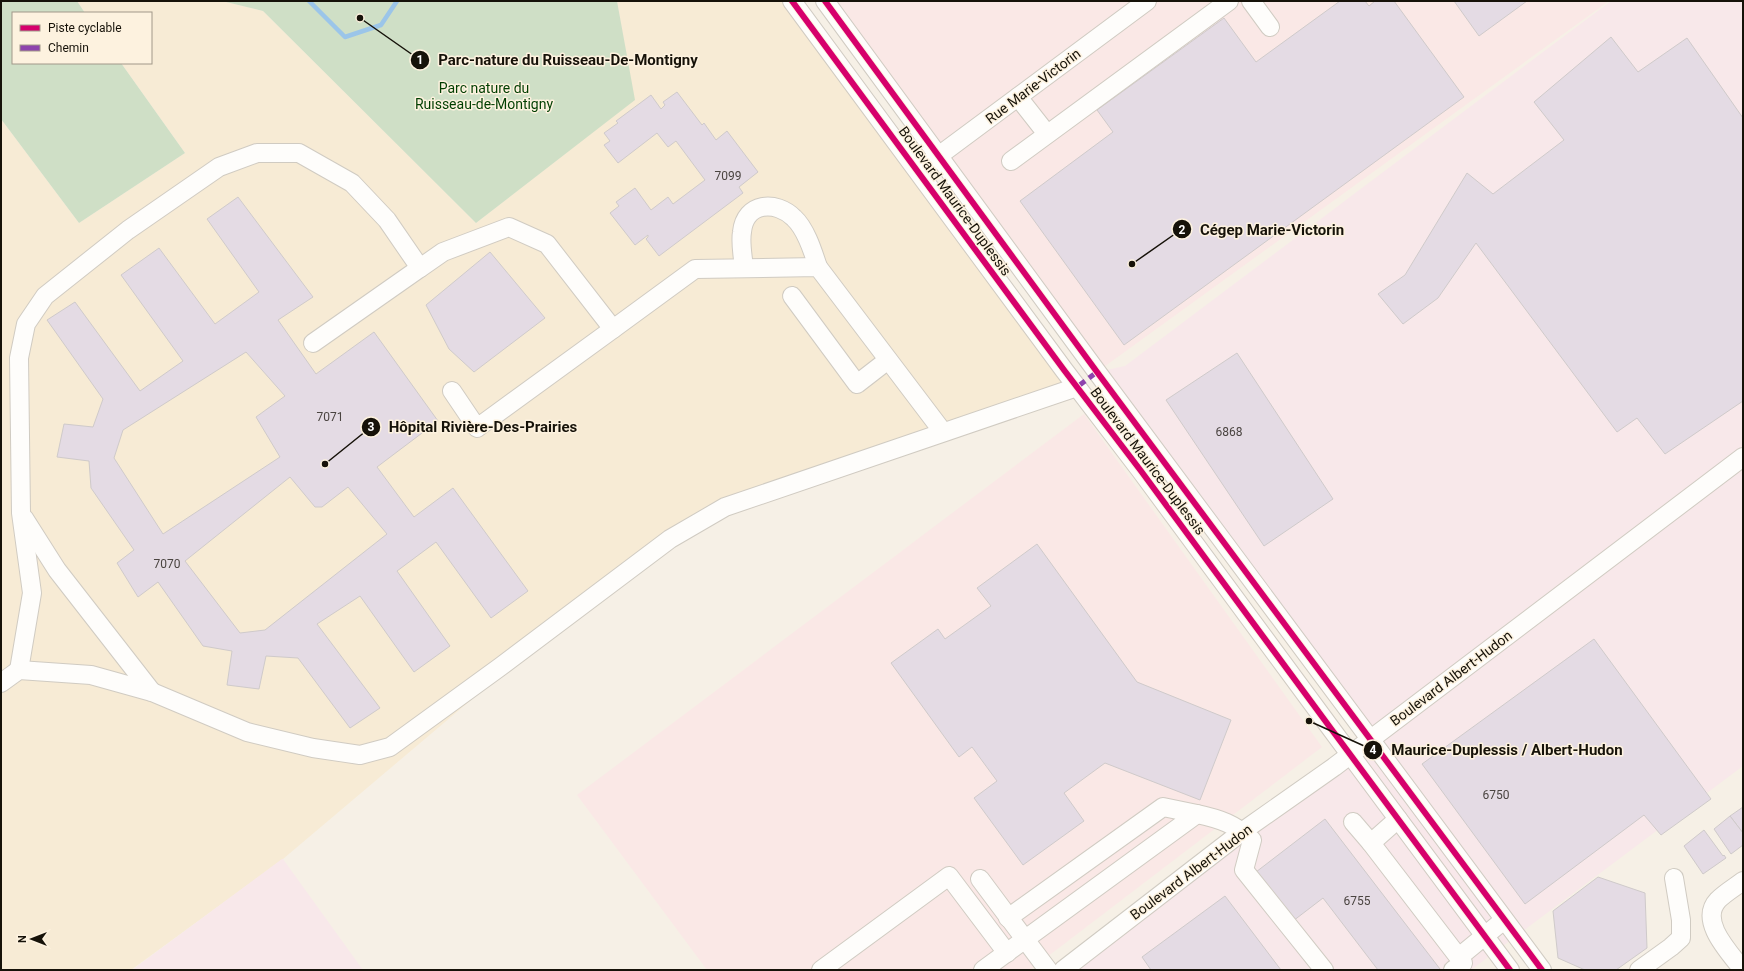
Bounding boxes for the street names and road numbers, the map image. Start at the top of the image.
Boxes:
street label: Rue Marie-Victorin [982,45,1084,127]
street label: Boulevard Maurice-Duplessis [895,123,1015,279]
street label: Boulevard Maurice-Duplessis [1087,384,1209,538]
street label: Boulevard Albert-Hudon [1387,627,1515,729]
street label: Boulevard Albert-Hudon [1127,821,1255,923]

